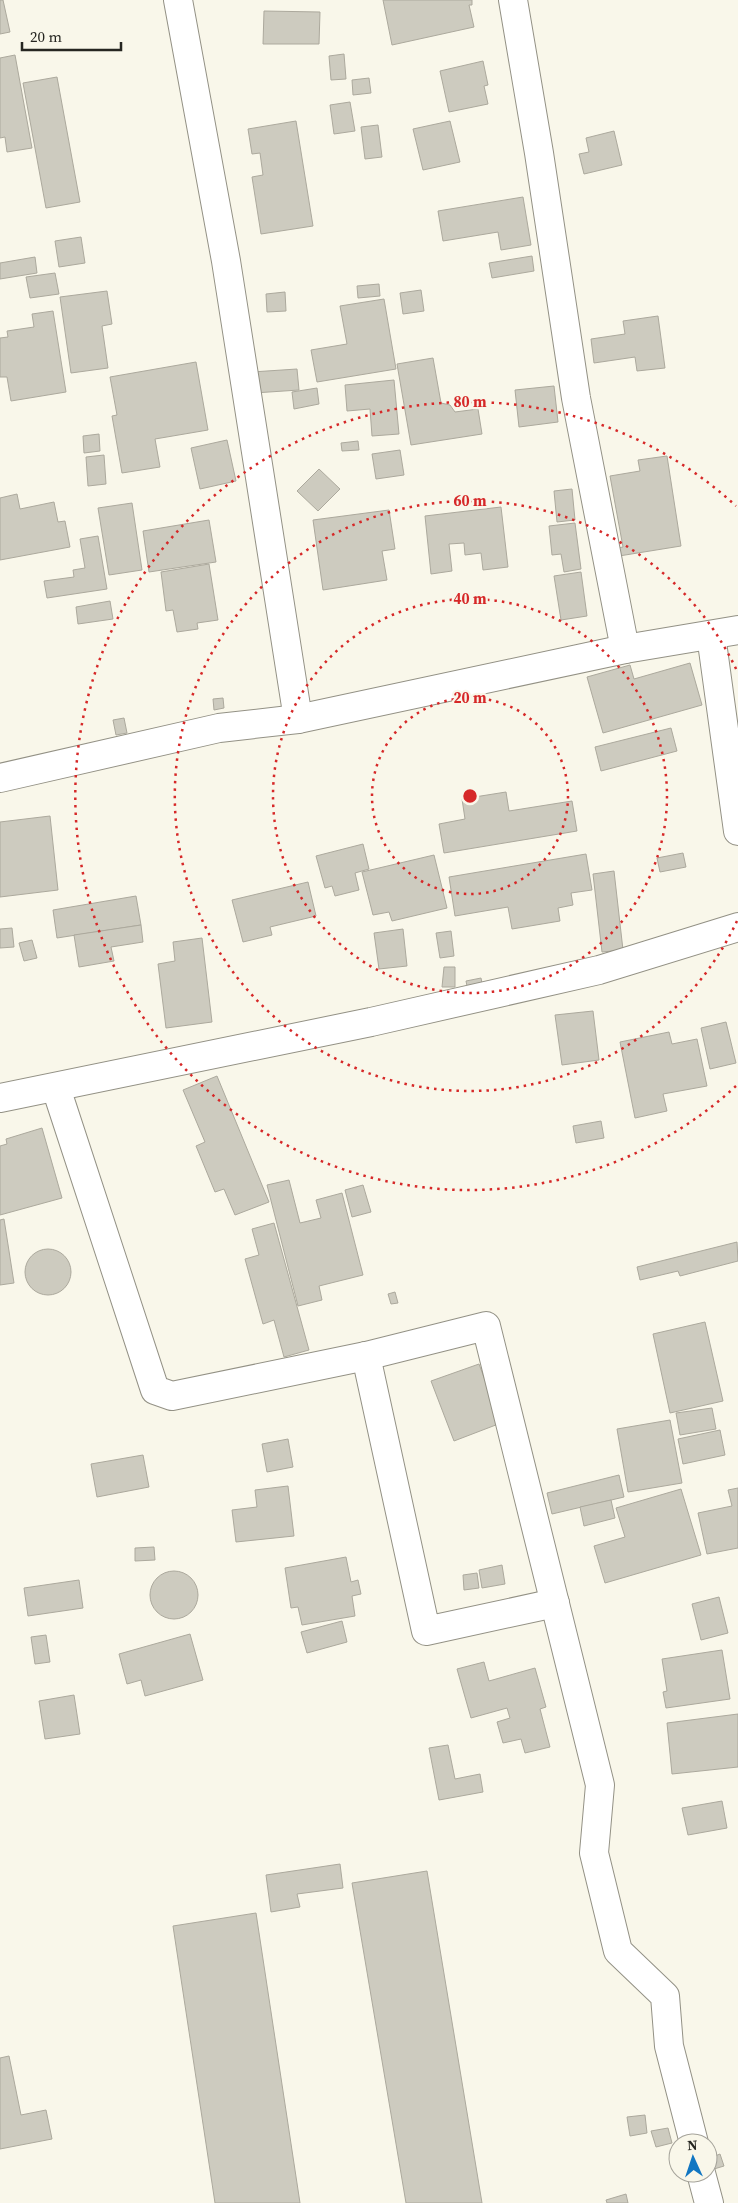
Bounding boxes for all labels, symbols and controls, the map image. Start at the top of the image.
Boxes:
scale bar [22,20,121,52]
text: 20 m [30,26,62,47]
text: 80 m [453,391,487,412]
text: 60 m [453,490,487,511]
text: 40 m [453,588,487,609]
text: 20 m [453,687,487,708]
centre of rings [461,787,479,805]
north arrow [668,2133,718,2183]
text: N [687,2135,698,2155]

